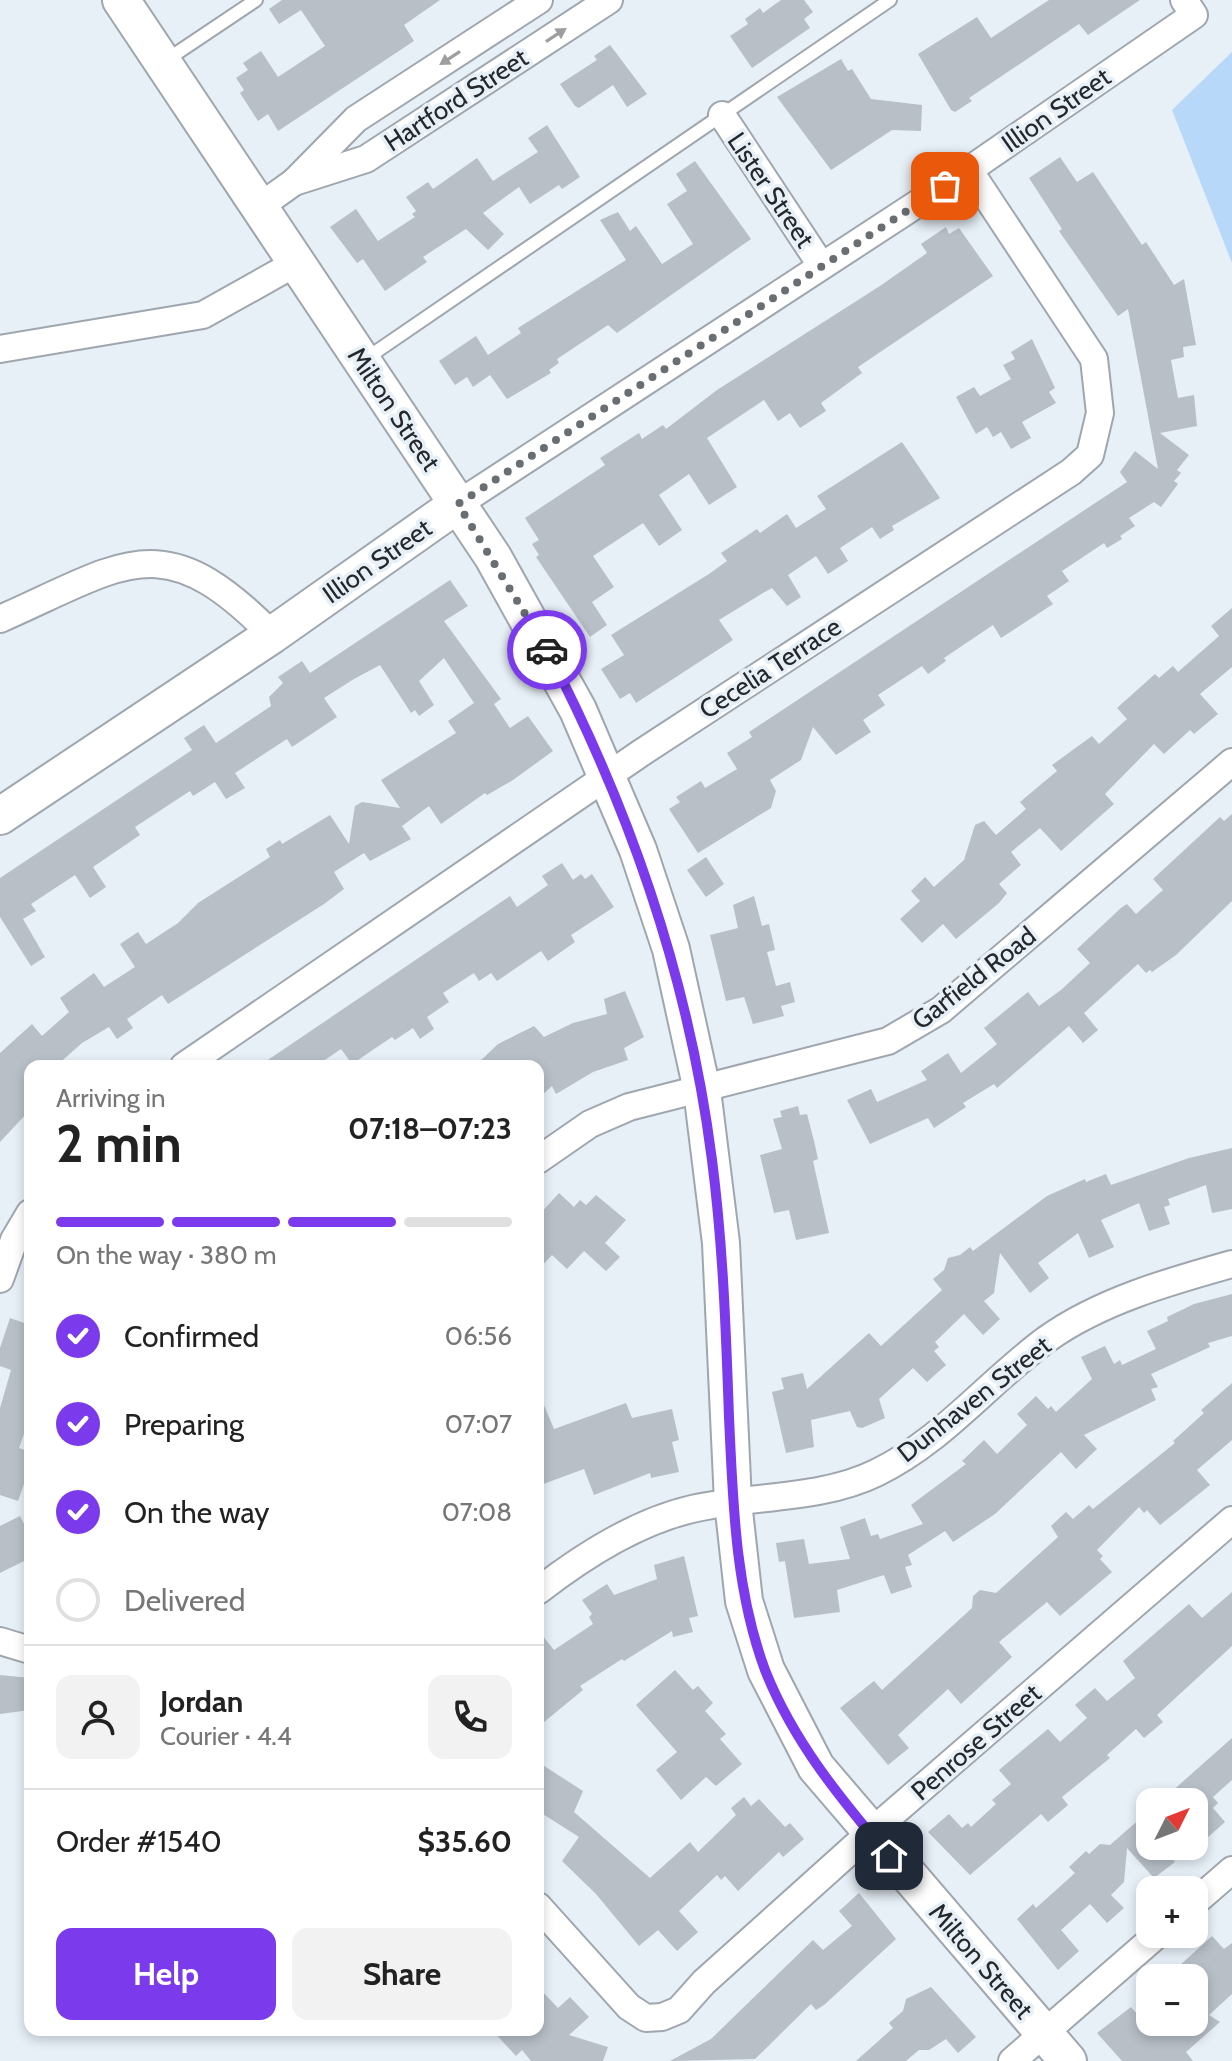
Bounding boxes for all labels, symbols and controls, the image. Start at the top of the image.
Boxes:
one-way arrow [545,28,567,43]
street label: Hartford Street [378,41,534,158]
one-way arrow [439,50,461,65]
street label: Illion Street [995,61,1117,159]
street label: Lister Street [721,126,821,254]
pin [911,152,979,220]
icon: bag [923,164,967,208]
street label: Milton Street [341,341,447,477]
street label: Illion Street [316,512,438,610]
courier [507,610,587,690]
street label: Cecelia Terrace [693,610,847,726]
icon: car [525,628,569,672]
street label: Garfield Road [906,920,1042,1036]
text: Arriving in [56,1082,166,1114]
text: 07:18–07:23 [348,1110,512,1147]
text: 2 min [56,1112,182,1175]
text: On the way · 380 m [56,1239,277,1271]
icon: check [56,1314,100,1358]
text: Confirmed [124,1318,259,1355]
text: 06:56 [445,1320,512,1352]
street label: Dunhaven Street [891,1329,1057,1469]
icon: check [56,1402,100,1446]
text: Preparing [124,1406,244,1443]
text: 07:07 [445,1408,512,1440]
icon: check [56,1490,100,1534]
text: On the way [124,1494,269,1531]
text: 07:08 [442,1496,512,1528]
text: Delivered [124,1582,245,1619]
button: person [56,1675,140,1759]
button: phone [428,1675,512,1759]
street label: Penrose Street [905,1677,1048,1807]
text: Jordan [160,1683,243,1720]
text: Courier · 4.4 [160,1720,292,1752]
north arrow [1136,1788,1208,1860]
map controls [1136,1788,1208,2036]
pin [855,1822,923,1890]
text: Order #1540 [56,1823,222,1860]
text: $35.60 [418,1823,512,1860]
icon: home [867,1834,911,1878]
button: + [1136,1876,1208,1948]
street label: Milton Street [922,1897,1040,2025]
button: Help [56,1928,276,2020]
button: Share [292,1928,512,2020]
button: − [1136,1964,1208,2036]

